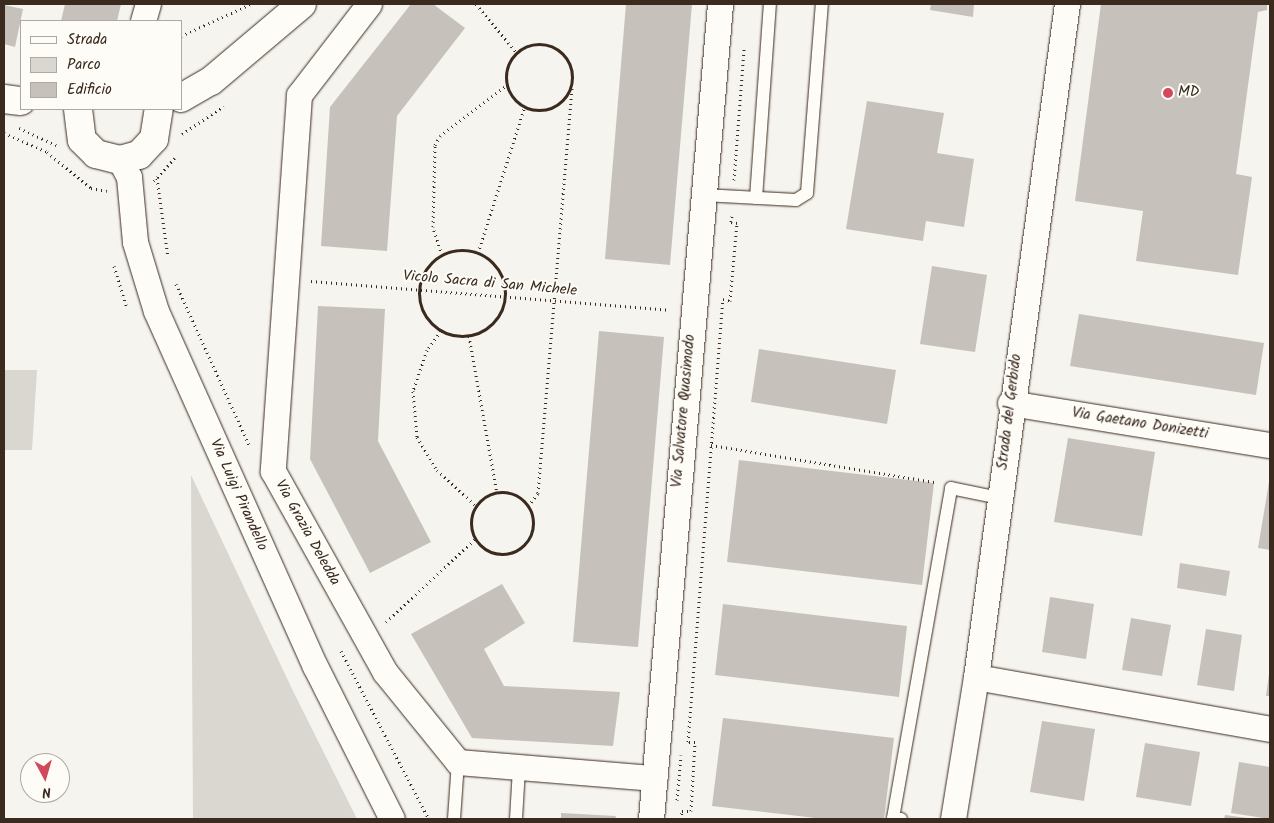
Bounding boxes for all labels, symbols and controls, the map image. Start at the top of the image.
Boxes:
legend [20,20,182,110]
text: Strada [67,28,107,52]
text: Parco [67,53,101,77]
text: Edificio [67,78,112,102]
place label: MD [1178,84,1200,102]
marker: MD [1162,87,1174,99]
street label: Vicolo Sacra di San Michele [402,267,578,301]
street label: Via Salvatore Quasimodo [668,334,700,488]
street label: Strada del Gerbido [994,353,1026,471]
street label: Via Gaetano Donizetti [1071,404,1209,444]
street label: Via Luigi Pirandello [205,436,271,554]
street label: Via Grazia Deledda [271,477,343,589]
north arrow [20,753,70,803]
text: N [41,781,52,803]

